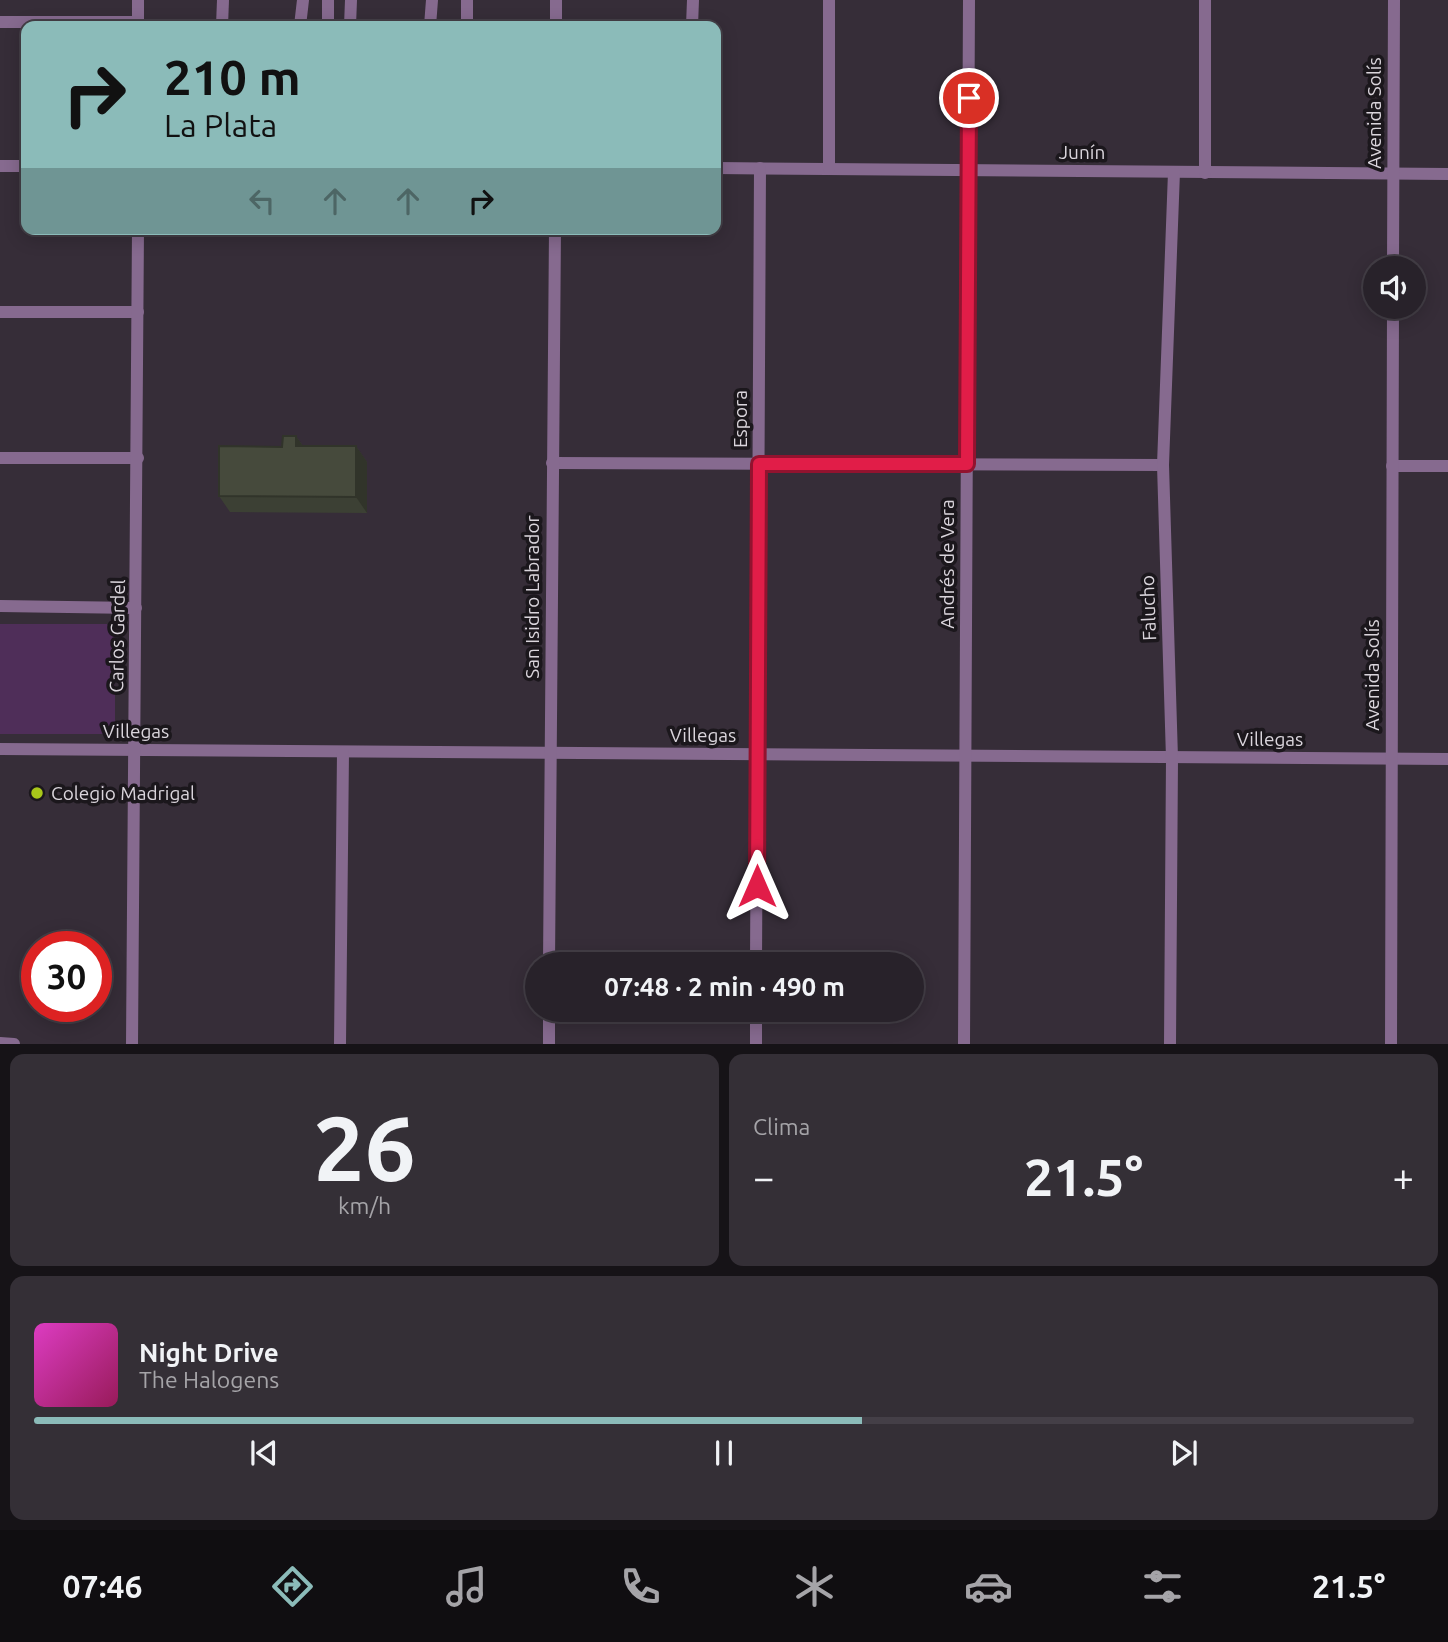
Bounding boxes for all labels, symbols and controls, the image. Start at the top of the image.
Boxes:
icon: right [49,49,140,140]
text: 210 m [164,49,301,104]
street label: Avenida Solís [1363,57,1385,169]
pin [939,68,999,128]
icon: arrive [950,79,988,117]
text: La Plata [164,107,277,143]
street label: Junín [1059,141,1105,163]
icon: left [243,182,281,220]
icon: ahead [316,182,354,220]
icon: ahead [389,182,427,220]
icon: right [462,182,500,220]
map controls [1363,256,1426,319]
button: sound [1363,256,1426,319]
street label: Espora [729,390,751,448]
street label: Andrés de Vera [936,499,958,629]
street label: San Isidro Labrador [521,515,543,679]
street label: Falucho [1136,575,1160,641]
street label: Carlos Gardel [105,579,129,693]
street label: Avenida Solís [1361,619,1383,731]
street label: Villegas [103,720,169,742]
street label: Villegas [670,724,736,746]
street label: Villegas [1237,728,1303,750]
place label: Colegio Madrigal [51,782,195,804]
marker: Colegio Madrigal [29,785,45,801]
position arrow [720,849,794,923]
speed limit sign: 30 [21,931,112,1022]
text: 07:48 · 2 min · 490 m [604,972,845,1001]
text: 26 [313,1096,416,1198]
text: Clima [753,1114,810,1139]
text: 21.5° [1024,1148,1143,1206]
text: − [753,1156,774,1198]
text: + [1393,1156,1414,1198]
text: km/h [338,1193,391,1218]
text: Night Drive [139,1338,279,1367]
text: The Halogens [139,1367,279,1392]
icon: previous [245,1434,283,1472]
icon: pause [705,1434,743,1472]
icon: next [1165,1434,1203,1472]
icon: directions [268,1562,317,1611]
icon: music [442,1562,491,1611]
icon: phone [616,1562,665,1611]
icon: climate [790,1562,839,1611]
icon: car [964,1562,1013,1611]
icon: filters [1138,1562,1187,1611]
text: 07:46 [63,1568,143,1604]
text: 21.5° [1312,1568,1385,1604]

